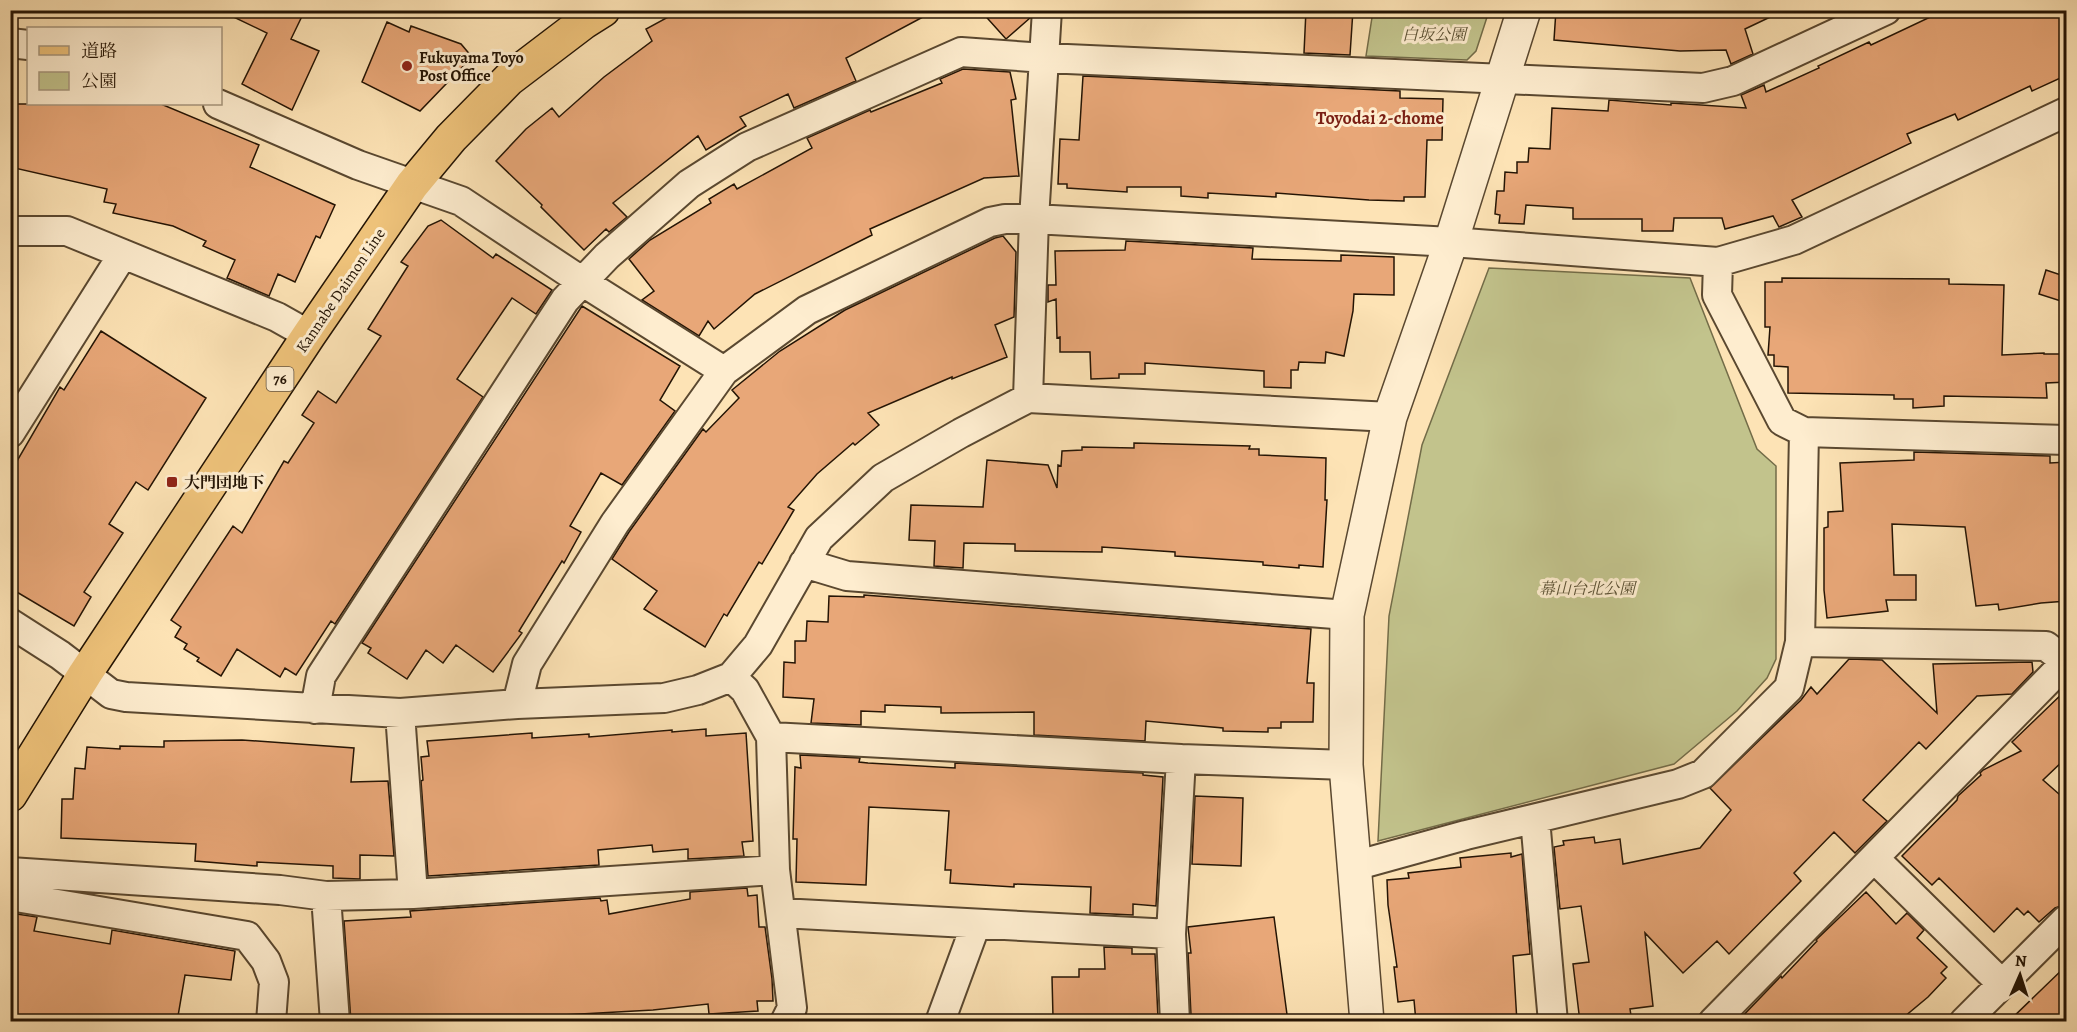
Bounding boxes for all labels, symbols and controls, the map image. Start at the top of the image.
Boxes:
park label: 白坂公園 [1402,24,1469,46]
legend [27,27,222,105]
text: 道路 [81,39,117,63]
place label: Fukuyama Toyo Post Office [419,47,524,87]
marker: Fukuyama Toyo Post Office [400,59,414,73]
text: 公園 [81,69,117,93]
district label: Toyodai 2-chome [1316,106,1444,130]
street label: Kannabe Daimon Line [291,224,391,357]
road number: 76 [266,367,294,391]
place label: 大門団地下 [184,472,264,494]
marker: 大門団地下 [165,475,179,489]
park label: 幕山台北公園 [1539,578,1638,600]
north arrow [1990,945,2050,1005]
text: N [2014,950,2027,972]

